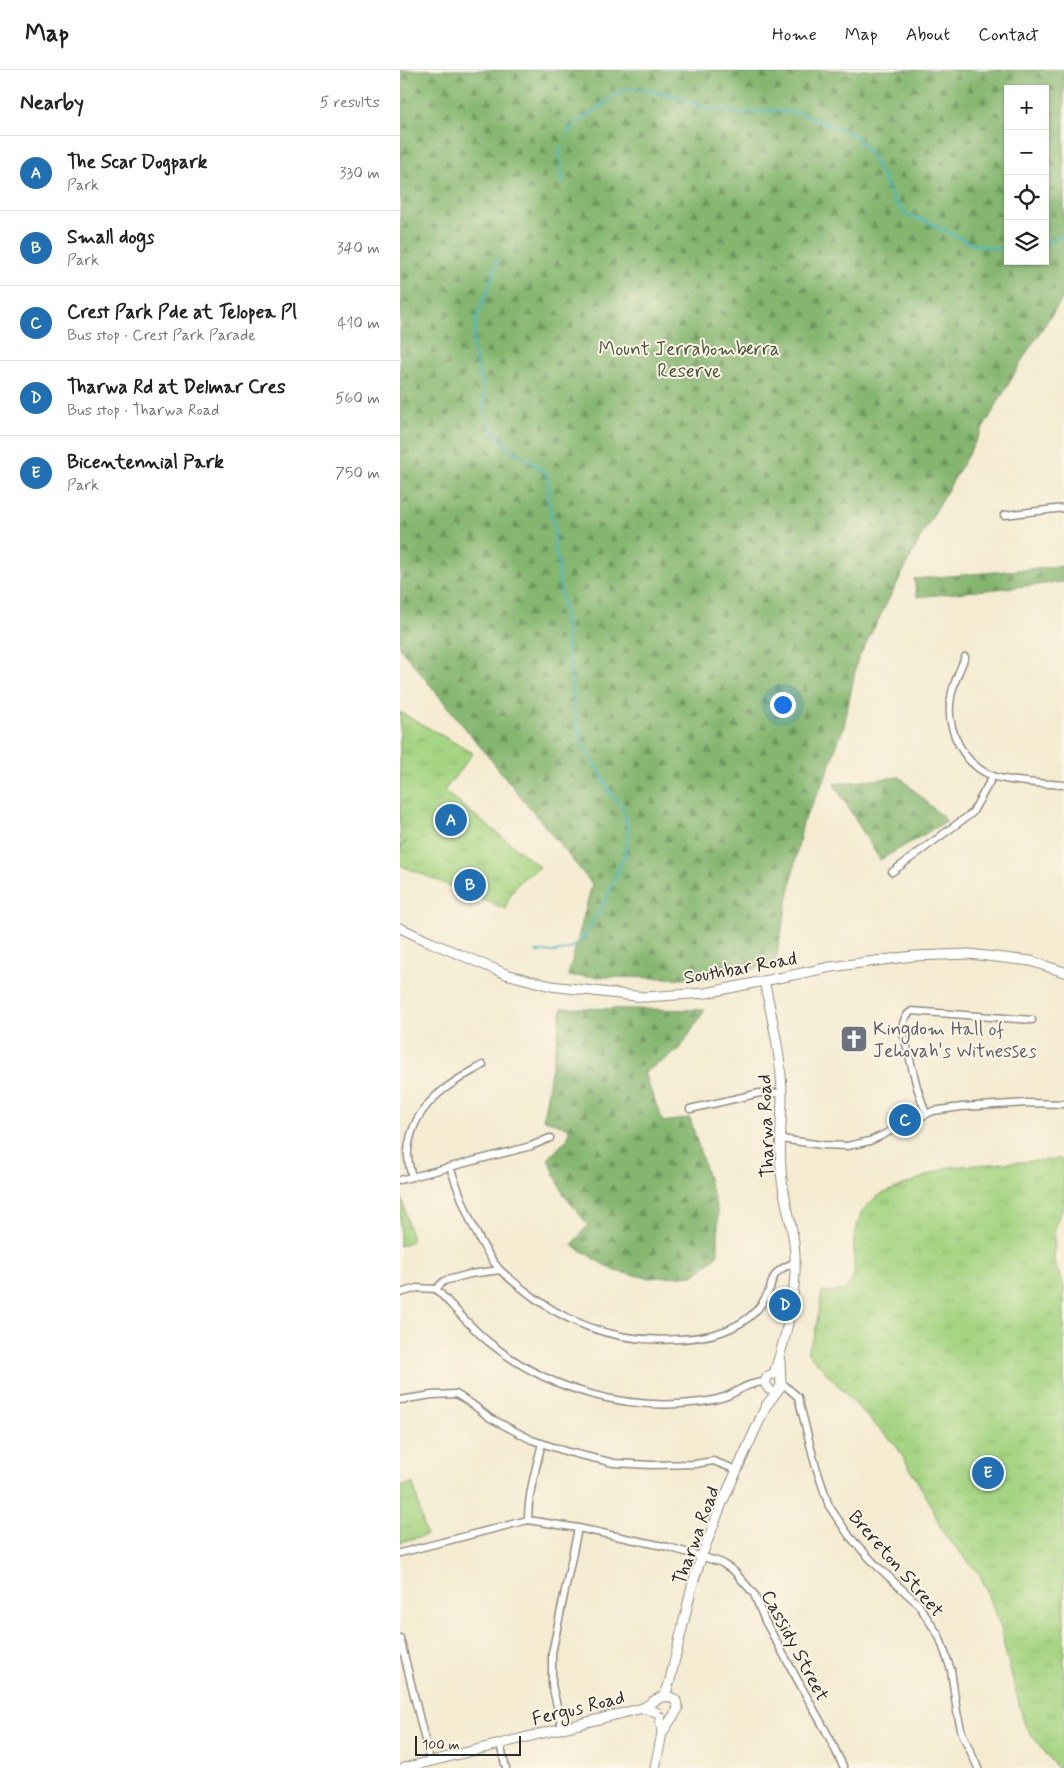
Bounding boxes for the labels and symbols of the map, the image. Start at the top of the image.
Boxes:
park label: Mount Jerrabomberra Reserve [598,337,780,384]
your location [770,692,796,718]
pin: A [435,801,467,839]
pin: B [454,866,486,904]
street label: Southbar Road [682,946,799,991]
place label: Kingdom Hall of Jehovah's Witnesses [873,1017,1037,1064]
church icon: Kingdom Hall of Jehovah's Witnesses [839,1024,869,1054]
street label: Tharwa Road [752,1074,781,1178]
pin: C [889,1101,921,1139]
pin: D [769,1286,801,1324]
pin: E [972,1454,1004,1492]
street label: Tharwa Road [667,1483,726,1588]
street label: Brereton Street [842,1505,949,1623]
street label: Cassidy Street [755,1586,834,1706]
street label: Fergus Road [529,1685,628,1734]
scale bar [415,1733,521,1756]

